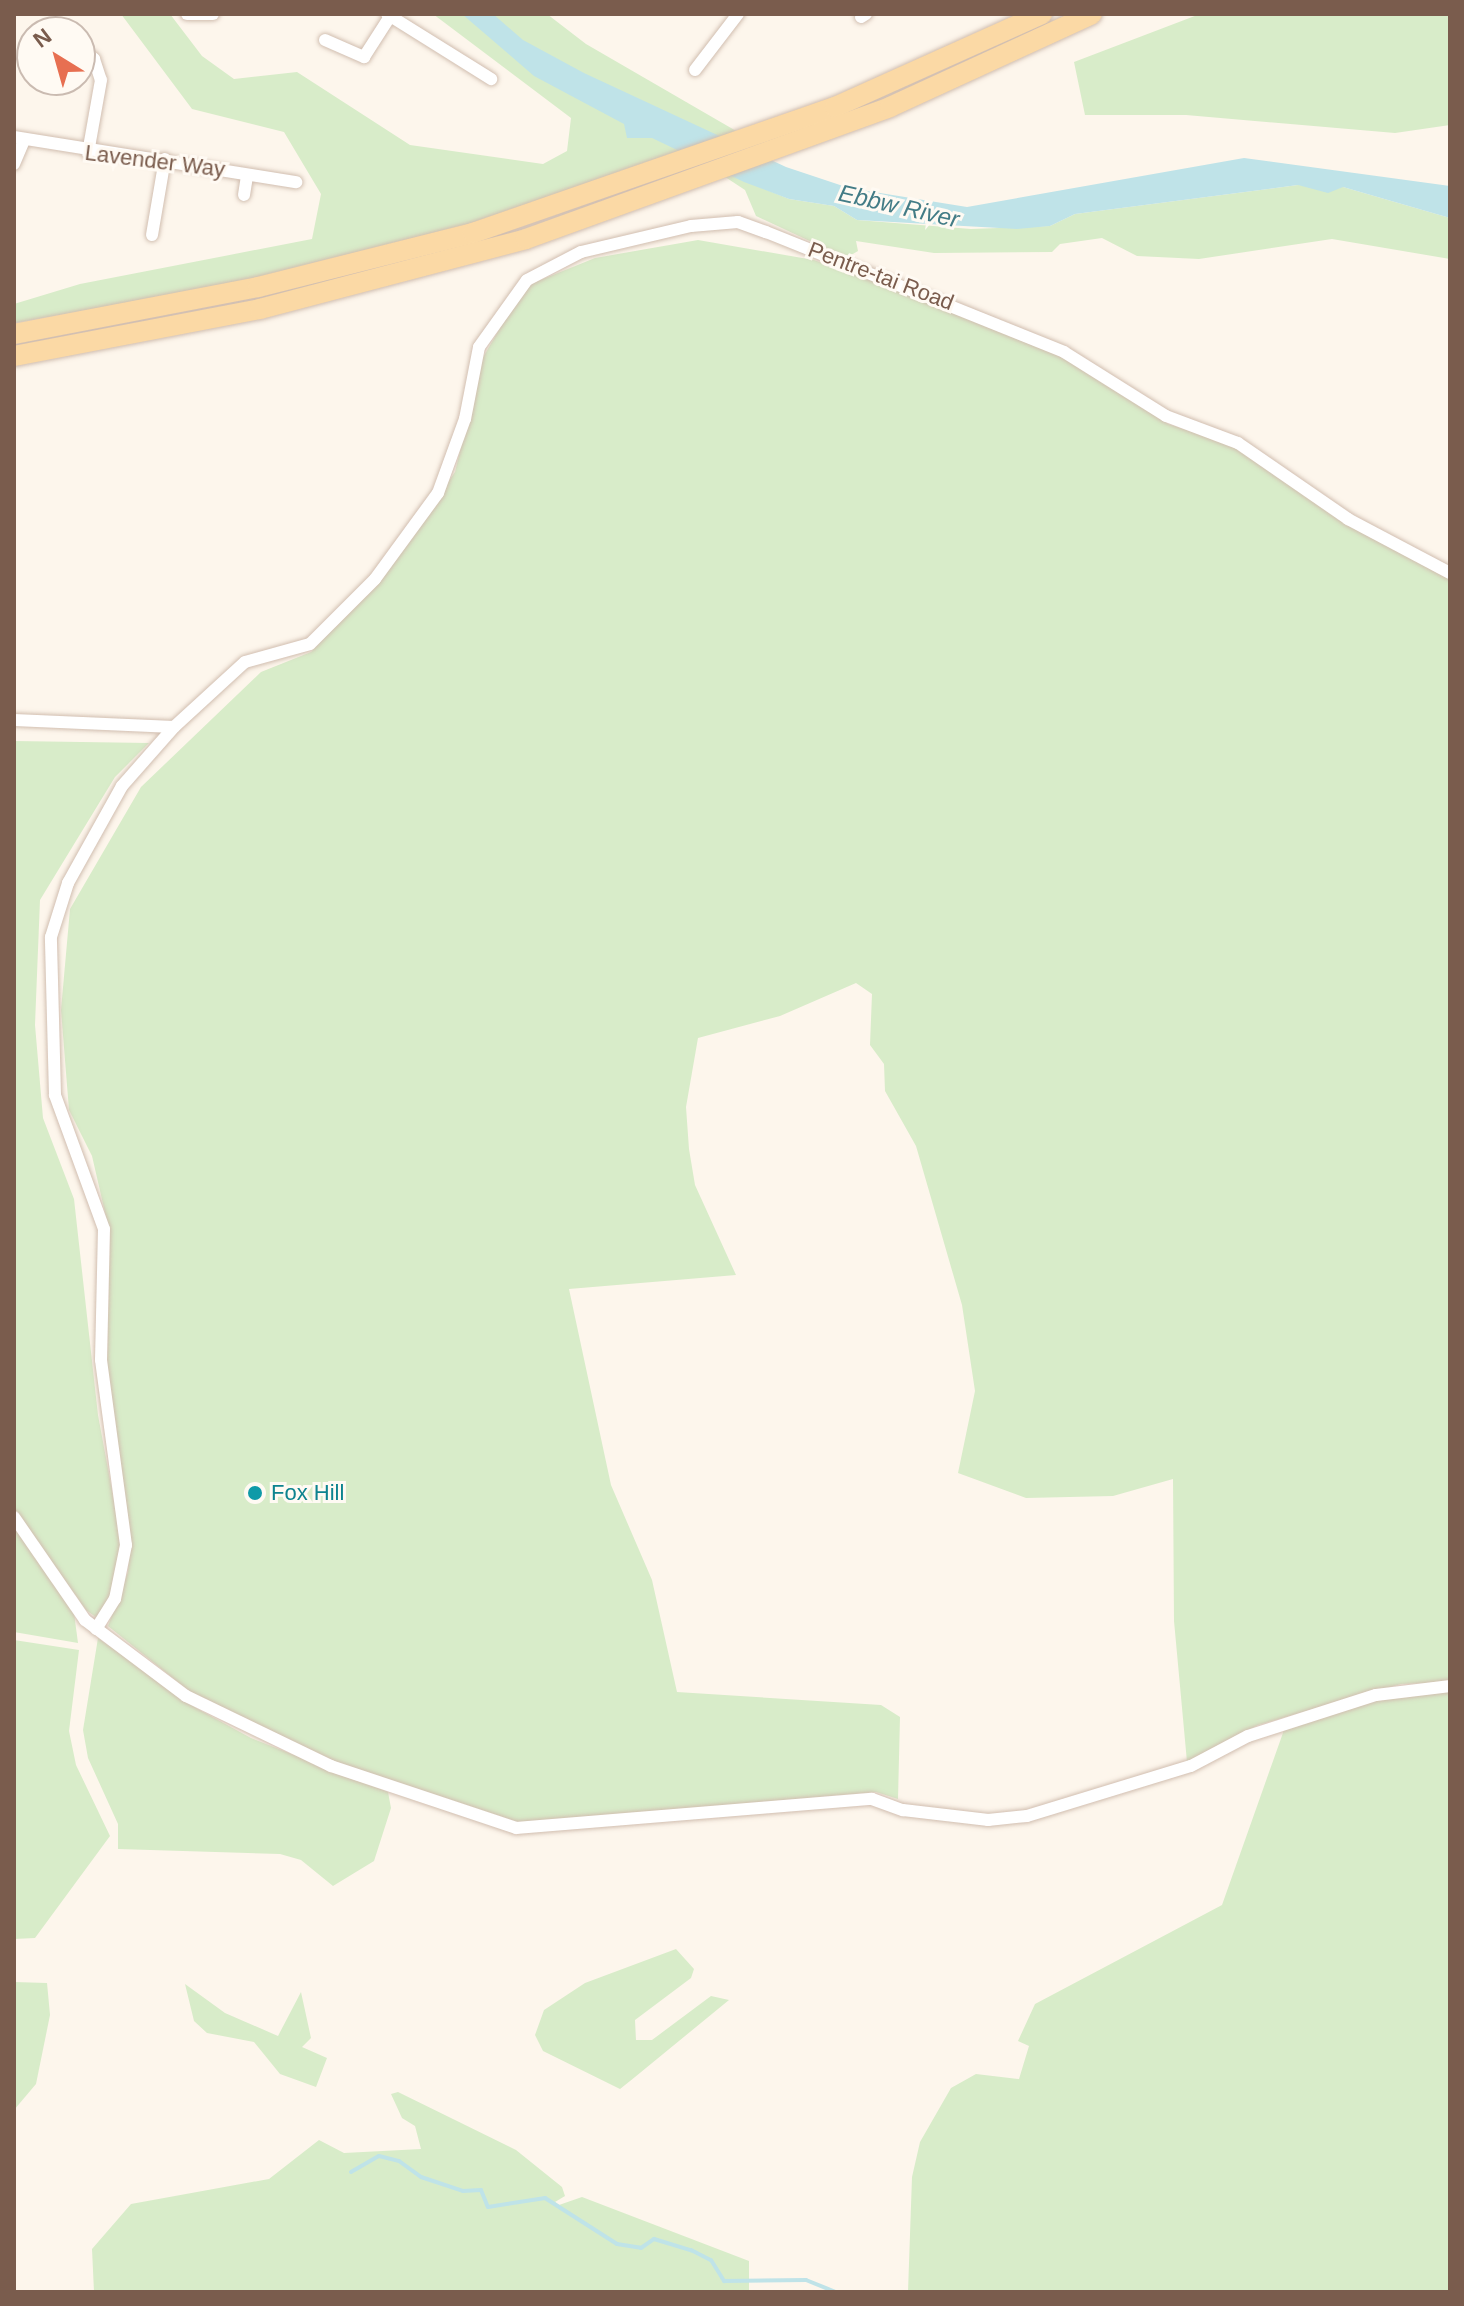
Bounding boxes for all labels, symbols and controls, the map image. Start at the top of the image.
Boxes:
north arrow [16,16,96,96]
text: N [29,23,56,53]
street label: Lavender Way [83,139,227,183]
water label: Ebbw River [836,178,962,234]
street label: Pentre-tai Road [804,236,958,316]
place label: Fox Hill [271,1480,344,1506]
marker: Fox Hill [246,1484,264,1502]

